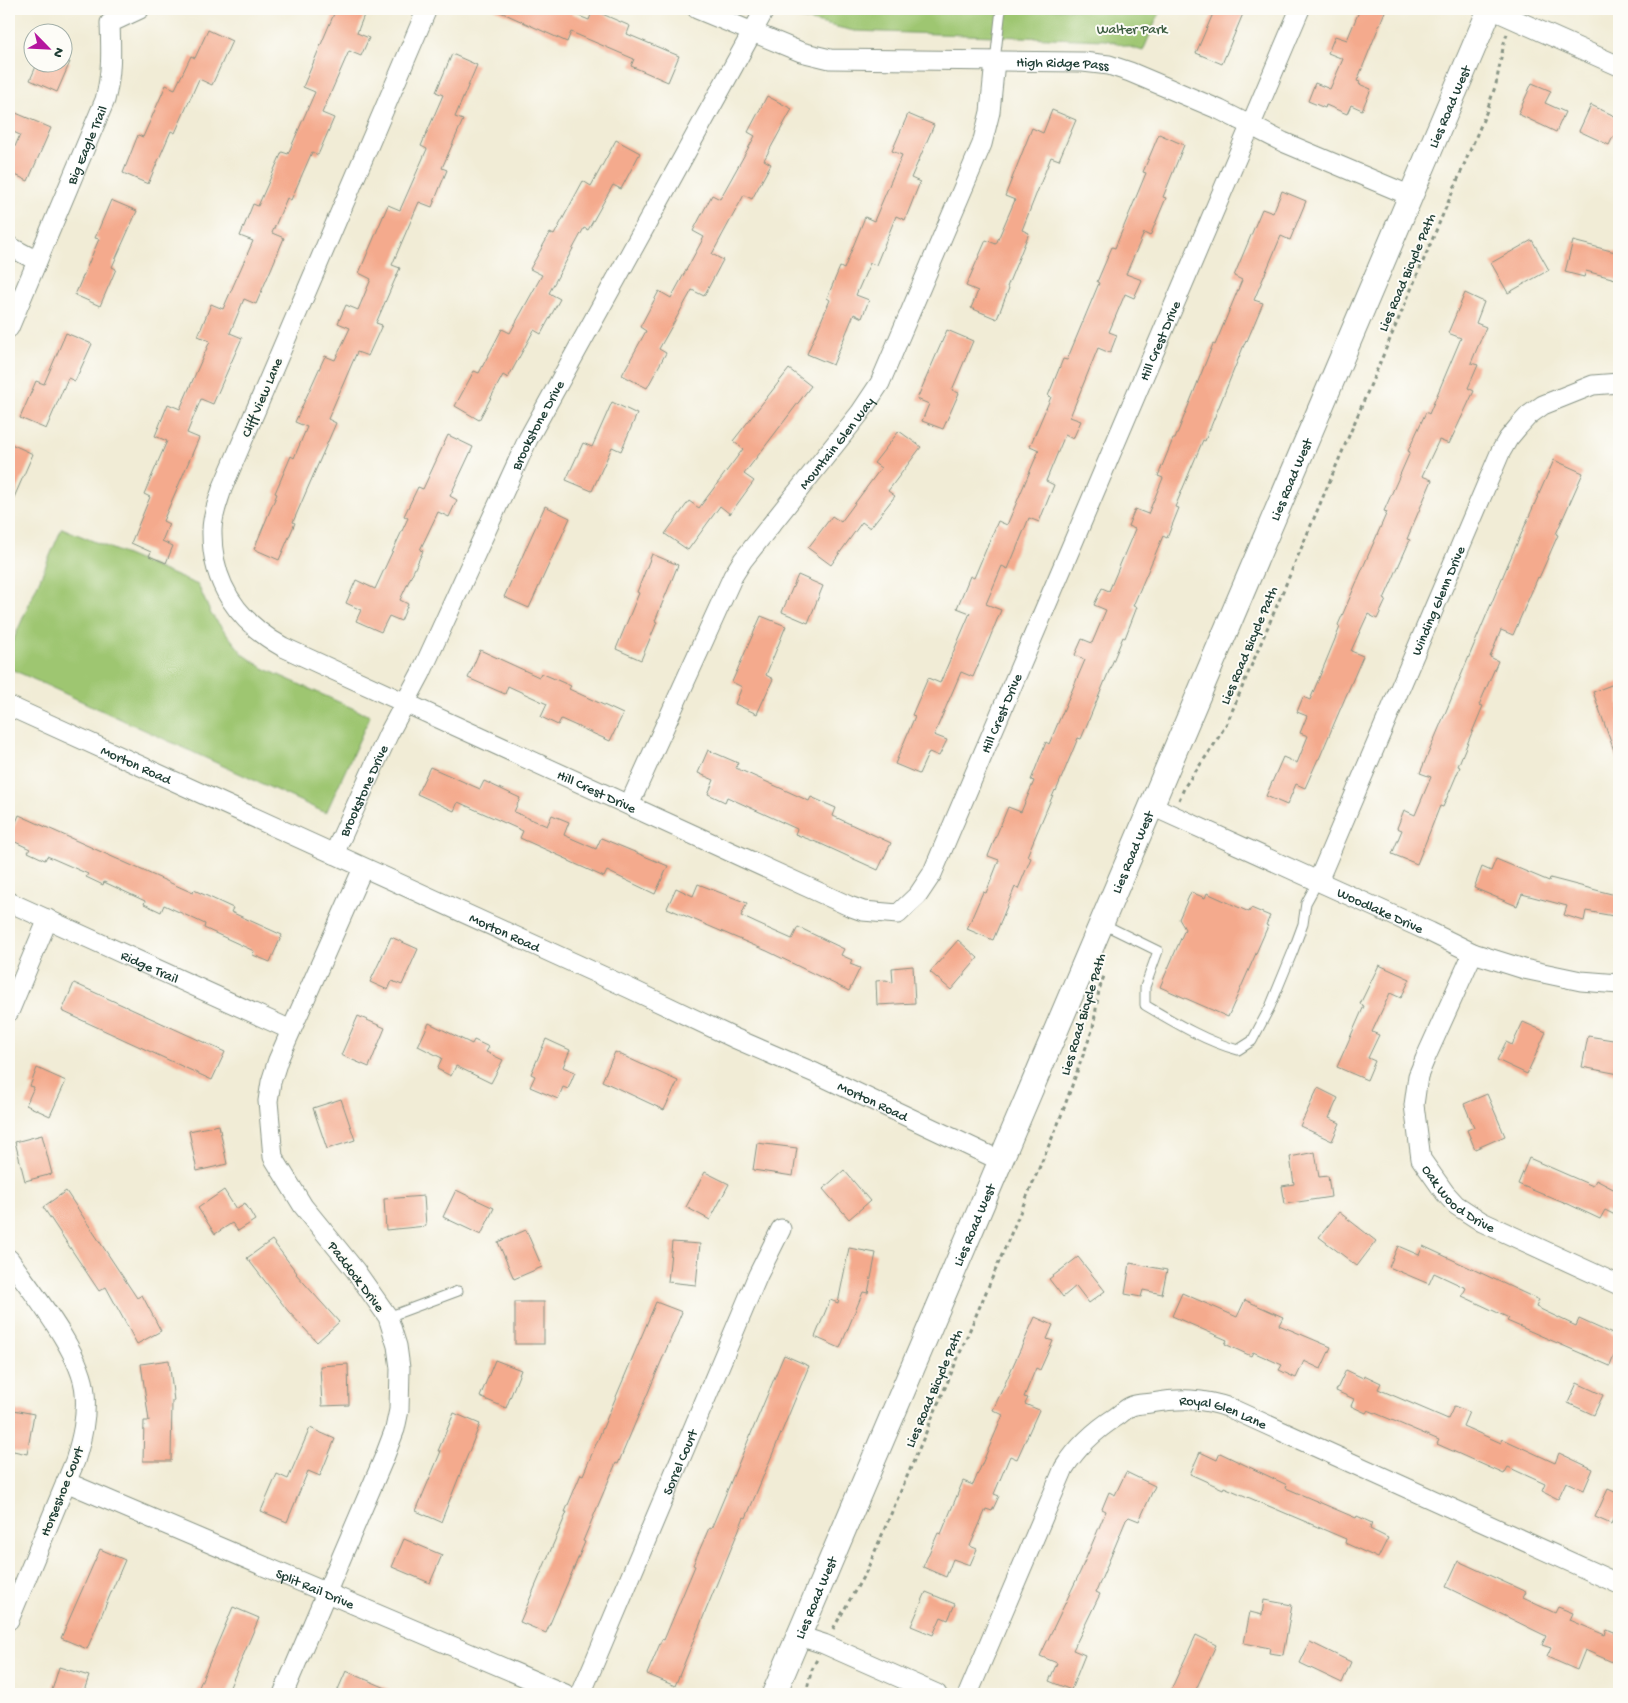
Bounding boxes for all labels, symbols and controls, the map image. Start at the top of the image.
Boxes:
north arrow [22,22,72,72]
park label: Walter Park [1097,22,1169,39]
text: N [48,45,67,60]
street label: High Ridge Pass [1016,55,1110,76]
street label: Lies Road West [1426,62,1476,151]
street label: Big Eagle Trail [64,104,113,188]
street label: Lies Road Bicycle Path [1376,211,1441,335]
street label: Hill Crest Drive [1137,298,1186,384]
street label: Cliff View Lane [239,355,288,440]
street label: Brookstone Drive [509,377,570,474]
street label: Mountain Glen Way [796,395,879,494]
street label: Lies Road West [1268,435,1318,524]
street label: Winding Glenn Drive [1409,543,1471,659]
street label: Lies Road Bicycle Path [1218,584,1283,708]
street label: Hill Crest Drive [978,671,1028,756]
street label: Brookstone Drive [337,742,394,841]
street label: Morton Road [97,743,175,790]
street label: Hill Crest Drive [554,768,639,819]
street label: Lies Road West [1109,808,1160,897]
street label: Woodlake Drive [1334,885,1426,939]
street label: Morton Road [466,911,544,958]
street label: Ridge Trail [118,948,181,989]
street label: Lies Road Bicycle Path [1058,951,1111,1078]
street label: Morton Road [834,1079,912,1127]
street label: Oak Wood Drive [1417,1162,1498,1238]
street label: Lies Road West [951,1181,1001,1269]
street label: Paddock Drive [322,1238,388,1317]
street label: Lies Road Bicycle Path [903,1327,968,1451]
street label: Royal Glen Lane [1179,1394,1270,1435]
street label: Sorrel Court [660,1426,703,1498]
street label: Horseshoe Court [38,1443,90,1539]
street label: Lies Road West [792,1553,843,1642]
street label: Split Rail Drive [273,1566,357,1615]

